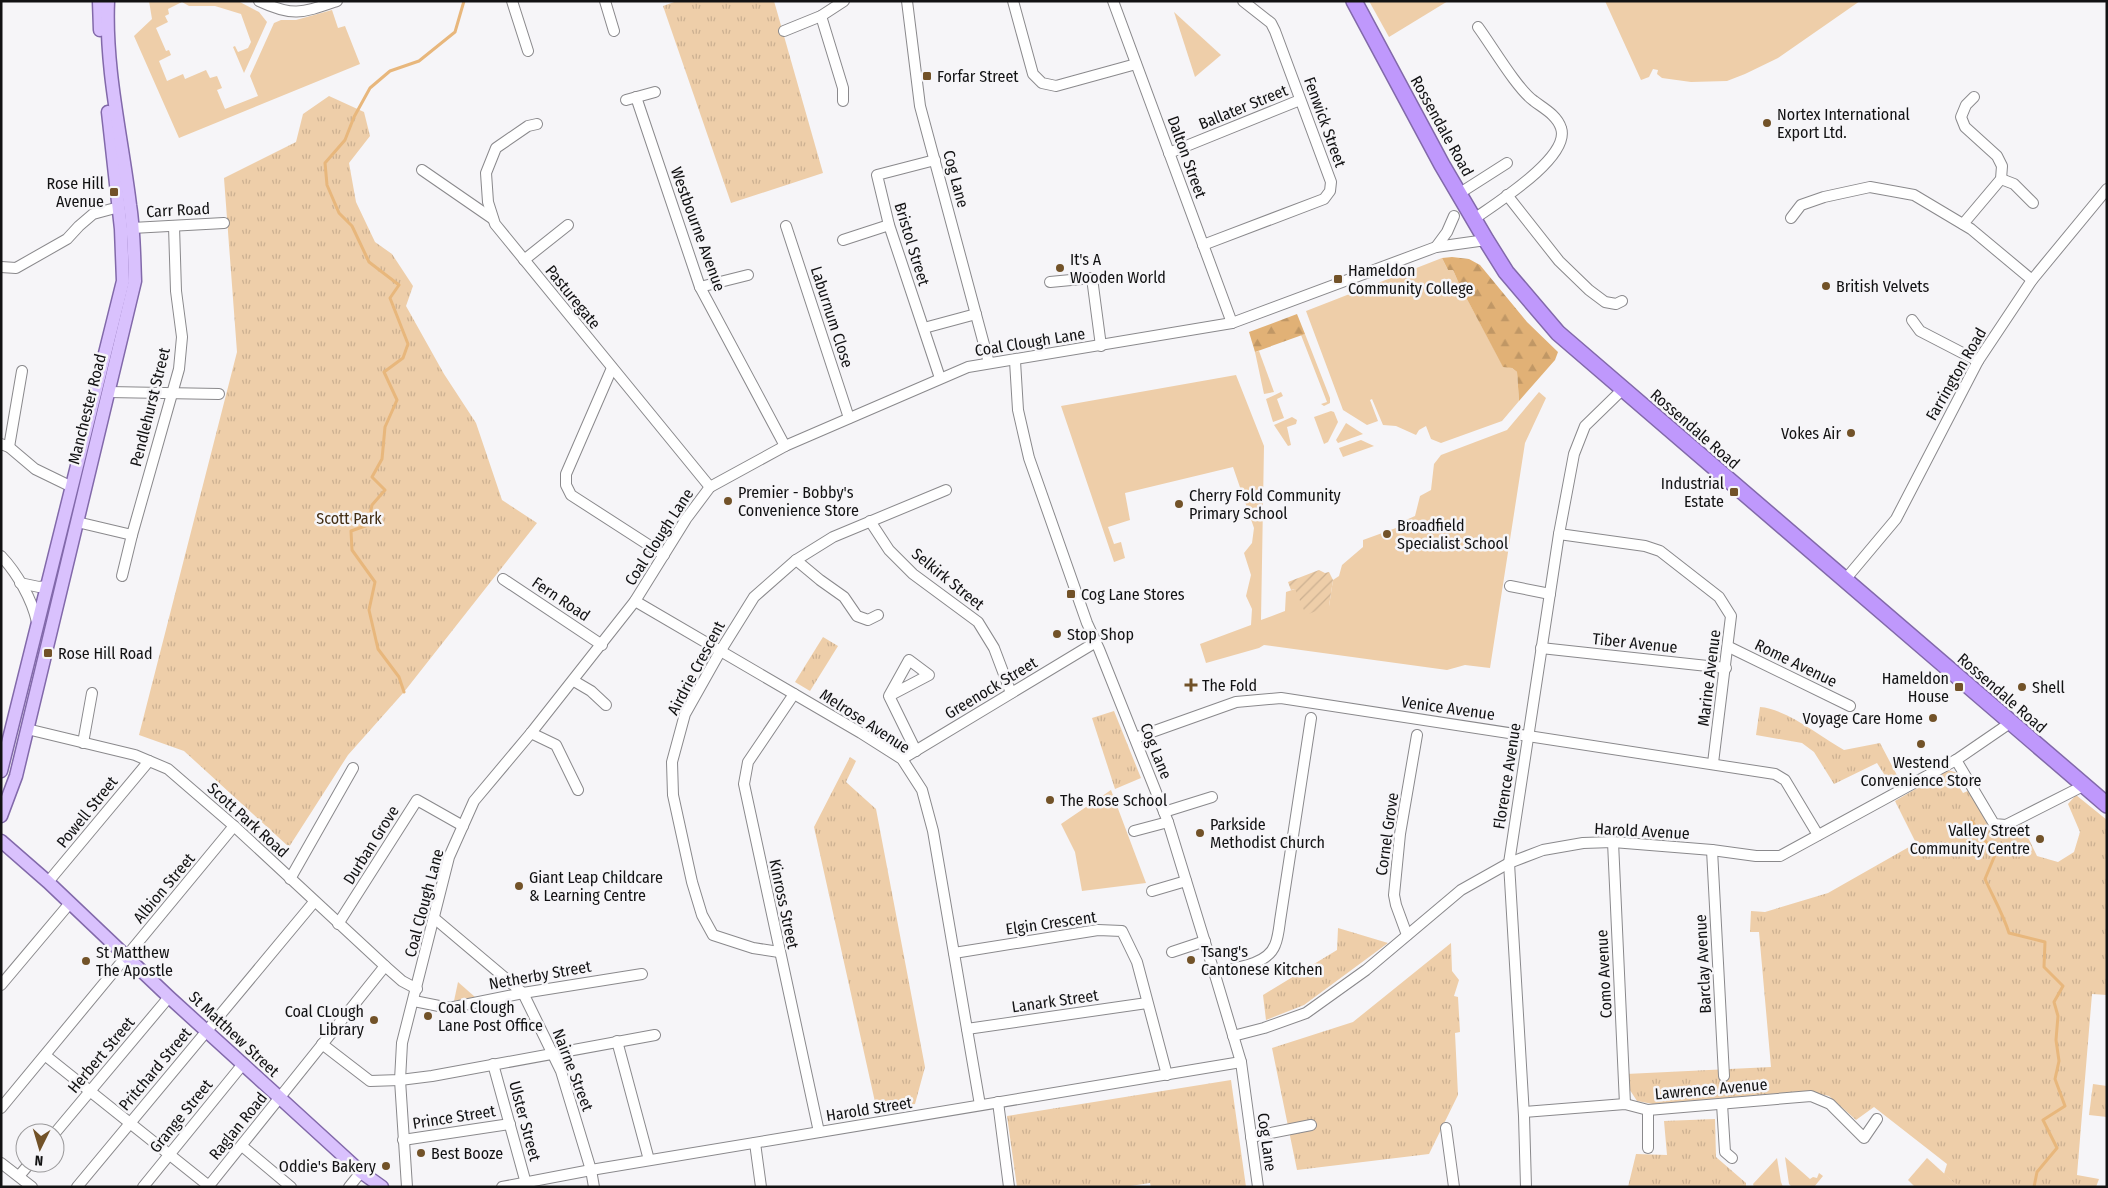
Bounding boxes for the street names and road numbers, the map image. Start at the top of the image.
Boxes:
street label: Rossendale Road [1407,72,1477,180]
street label: Fenwick Street [1300,74,1350,170]
street label: Ballater Street [1196,80,1291,133]
street label: Dalton Street [1163,113,1211,201]
street label: Cog Lane [939,148,973,210]
street label: Westbourne Avenue [667,164,729,294]
street label: Carr Road [146,199,210,221]
street label: Bristol Street [890,200,934,289]
street label: Pasturegate [541,261,605,333]
street label: Laburnum Close [807,264,857,370]
street label: Coal Clough Lane [973,324,1087,360]
street label: Farrington Road [1922,324,1990,424]
street label: Pendlehurst Street [126,345,174,469]
street label: Manchester Road [64,352,110,466]
street label: Rossendale Road [1647,385,1743,473]
street label: Coal Clough Lane [621,485,697,589]
street label: Selkirk Street [908,544,989,614]
street label: Fern Road [529,573,593,625]
street label: Airdrie Crescent [663,617,729,718]
street label: Tiber Avenue [1592,629,1678,657]
street label: Marine Avenue [1694,629,1724,727]
street label: Rome Avenue [1752,635,1840,691]
street label: Rossendale Road [1954,649,2050,737]
street label: Greenock Street [941,653,1041,723]
street label: Melrose Avenue [816,685,914,757]
street label: Venice Avenue [1400,692,1496,724]
street label: Cog Lane [1136,720,1176,782]
street label: Florence Avenue [1489,721,1525,830]
street label: Powell Street [52,772,122,851]
street label: Scott Park Road [204,779,292,861]
street label: Cornel Grove [1372,791,1402,877]
street label: Durban Grove [339,802,403,888]
street label: Harold Avenue [1594,819,1690,843]
street label: Coal Clough Lane [400,847,448,959]
street label: Albion Street [129,849,199,927]
street label: Kinross Street [765,857,803,951]
street label: Elgin Crescent [1005,907,1098,939]
street label: Barclay Avenue [1691,914,1715,1014]
street label: Como Avenue [1592,929,1616,1019]
street label: Netherby Street [487,957,593,993]
street label: Lanark Street [1010,985,1100,1016]
street label: St Matthew Street [185,987,284,1081]
street label: Herbert Street [64,1012,139,1097]
street label: Pritchard Street [115,1023,196,1114]
street label: Nairne Street [549,1026,598,1115]
street label: Grange Street [146,1075,217,1156]
street label: Lawrence Avenue [1654,1075,1768,1103]
street label: Ulster Street [505,1079,545,1164]
street label: Raglan Road [205,1089,271,1163]
street label: Harold Street [825,1093,914,1125]
street label: Prince Street [411,1101,498,1133]
street label: Cog Lane [1254,1112,1281,1172]

